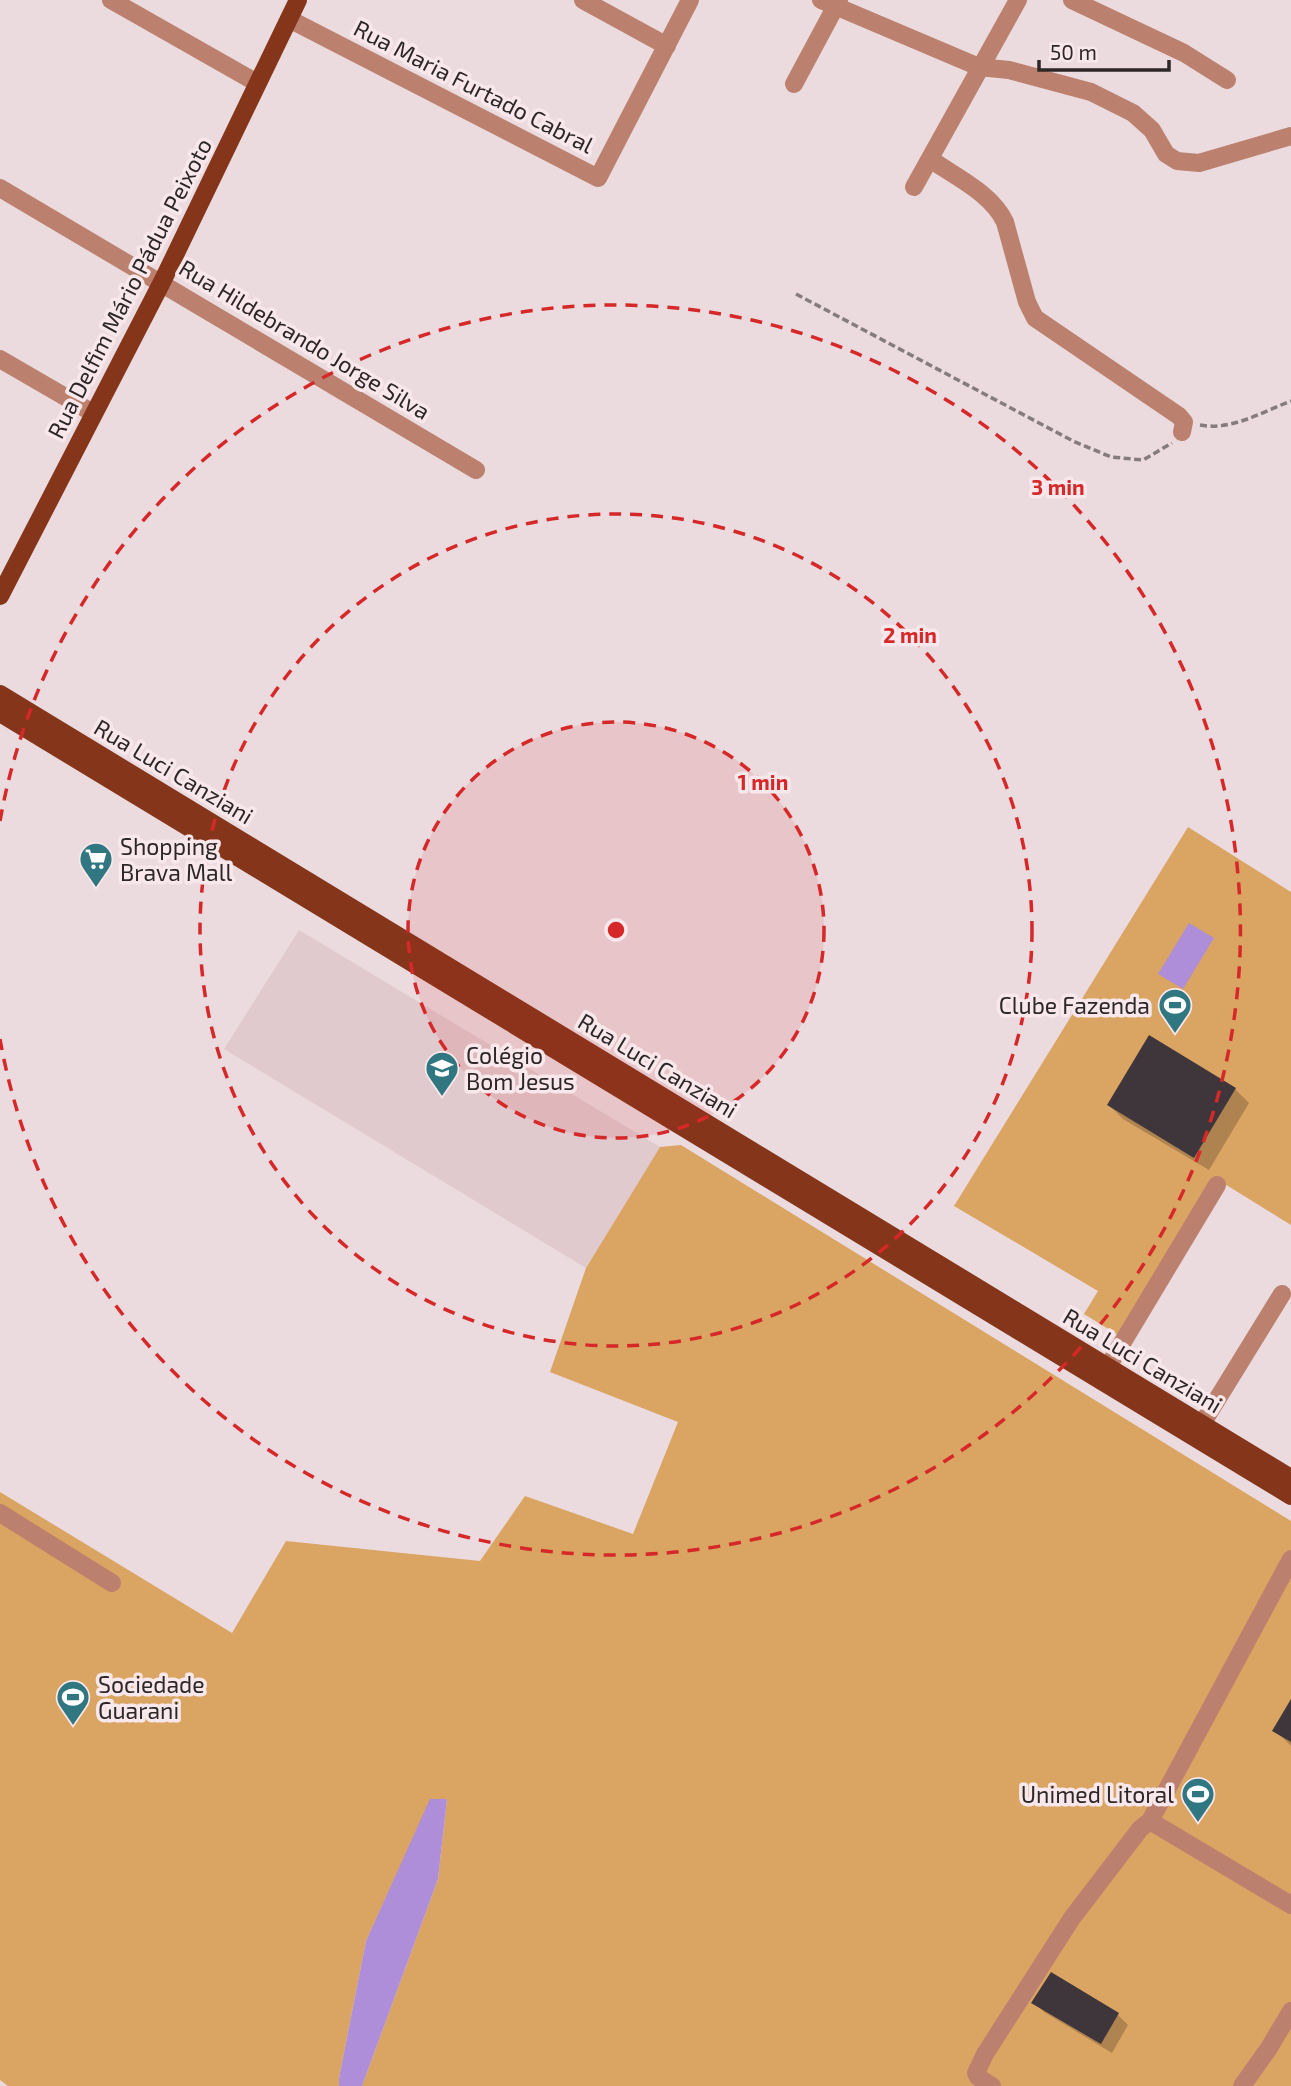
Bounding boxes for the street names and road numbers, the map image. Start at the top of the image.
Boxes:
street label: Rua Maria Furtado Cabral [349,13,599,159]
street label: Rua Delfim Mário Pádua Peixoto [41,133,217,443]
street label: Rua Hildebrando Jorge Silva [175,253,435,425]
street label: Rua Luci Canziani [90,713,258,829]
street label: Rua Luci Canziani [574,1007,742,1123]
street label: Rua Luci Canziani [1059,1302,1227,1418]

